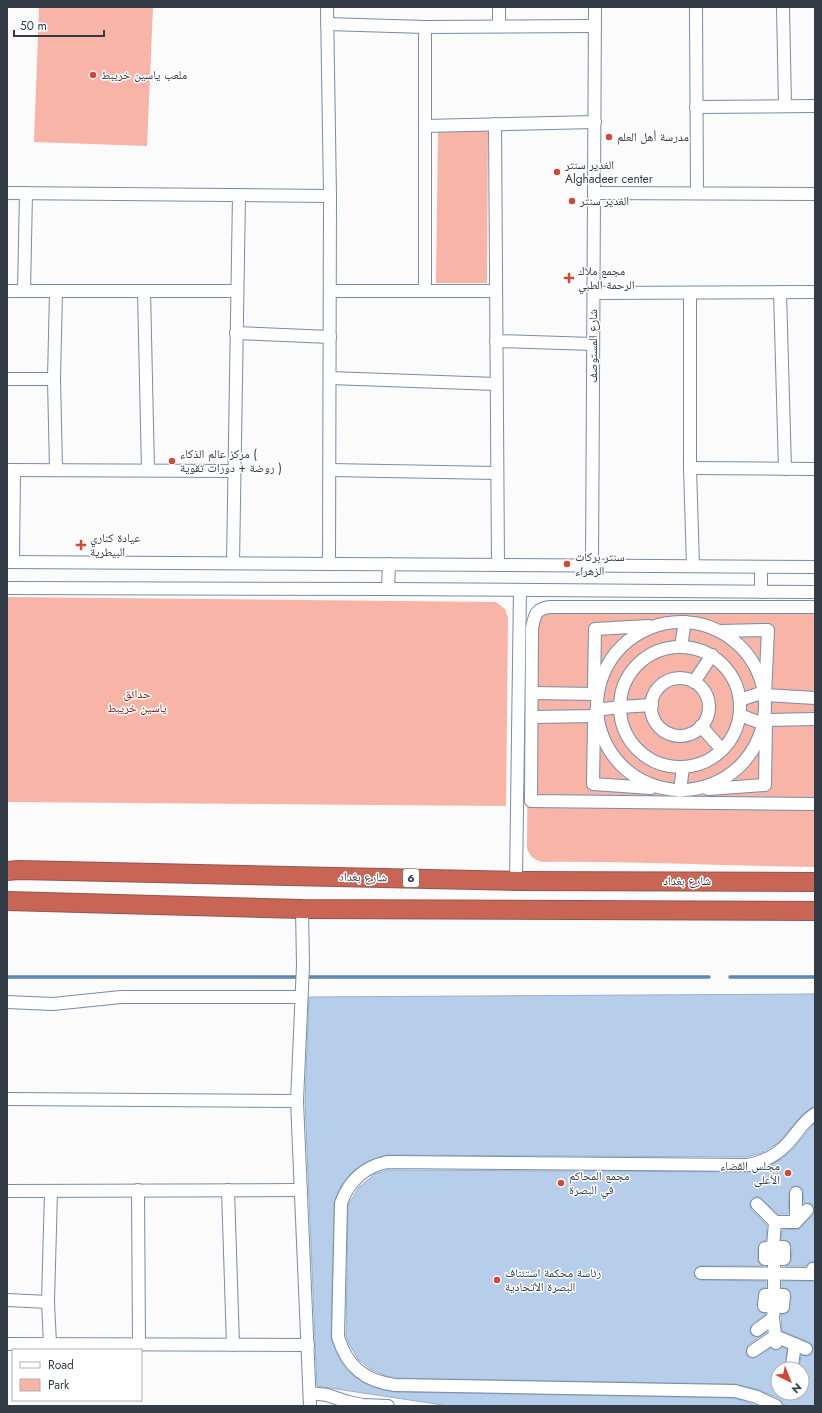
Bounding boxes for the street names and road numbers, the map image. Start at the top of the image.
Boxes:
street label: شارع المستوصف [584,309,602,383]
street label: شارع بغداد [339,868,387,886]
road number: 6 [403,869,419,887]
street label: شارع بغداد [663,872,711,890]

